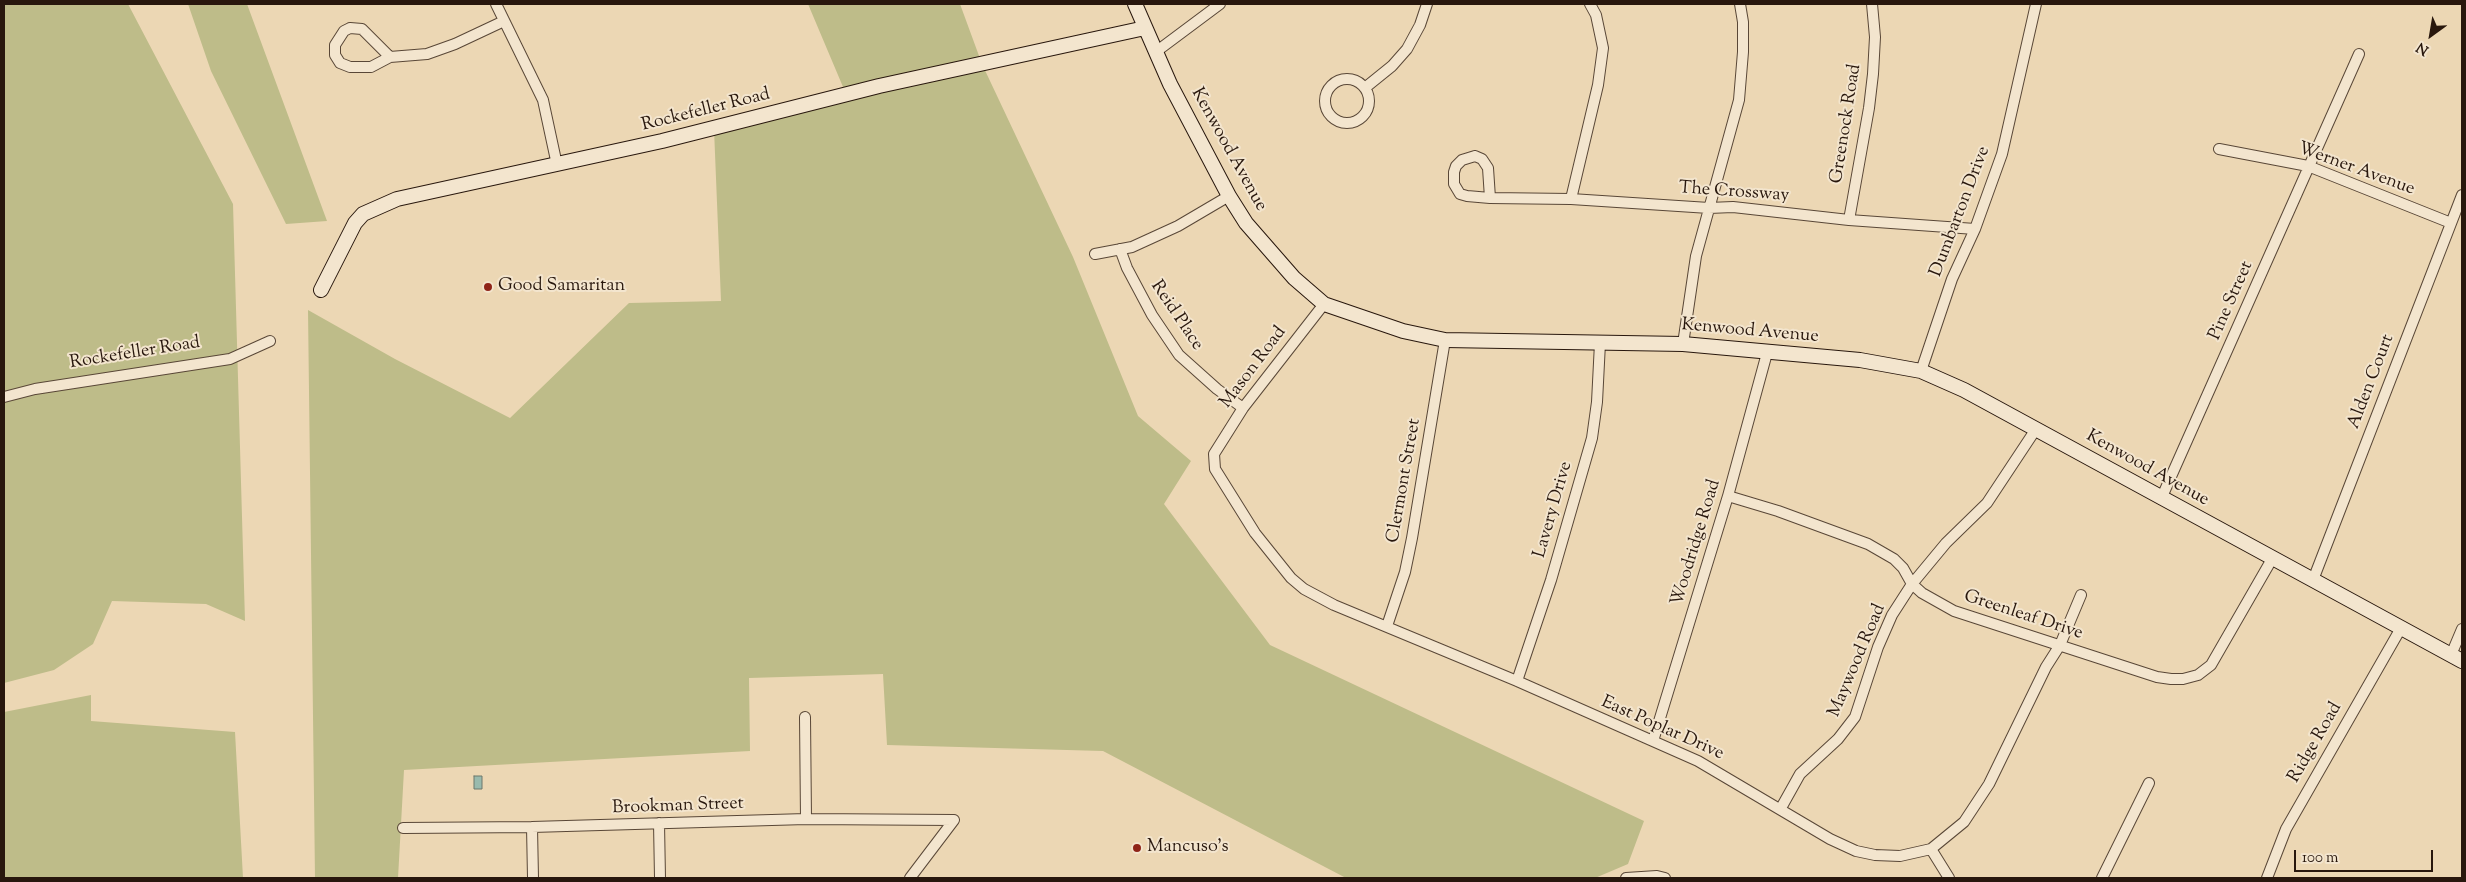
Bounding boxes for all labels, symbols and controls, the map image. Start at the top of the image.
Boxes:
north arrow [2406,10,2456,60]
text: N [2413,36,2433,59]
street label: Greenock Road [1827,63,1867,185]
street label: Rockefeller Road [640,85,772,137]
street label: Kenwood Avenue [1185,85,1271,215]
street label: Werner Avenue [2295,139,2417,201]
street label: Dumbarton Drive [1926,144,1996,280]
street label: The Crossway [1678,178,1790,208]
street label: Pine Street [2205,258,2259,344]
place label: Good Samaritan [498,276,625,298]
street label: Reid Place [1145,277,1207,355]
marker: Good Samaritan [482,281,494,293]
street label: Kenwood Avenue [1681,315,1819,349]
street label: Mason Road [1216,323,1292,413]
street label: Alden Court [2344,332,2400,432]
street label: Rockefeller Road [68,333,202,375]
street label: Clermont Street [1383,417,1427,545]
street label: Kenwood Avenue [2082,426,2212,512]
street label: Lavery Drive [1530,459,1578,561]
street label: Woodridge Road [1668,477,1726,609]
street label: Greenleaf Drive [1961,587,2085,645]
street label: Maywood Road [1824,601,1892,721]
street label: East Poplar Drive [1597,692,1727,766]
street label: Ridge Road [2284,699,2348,787]
street label: Brookman Street [612,794,744,820]
place label: Mancuso's [1147,837,1228,859]
scale bar [2296,840,2435,872]
marker: Mancuso's [1131,842,1143,854]
text: 100 m [2302,848,2338,869]

